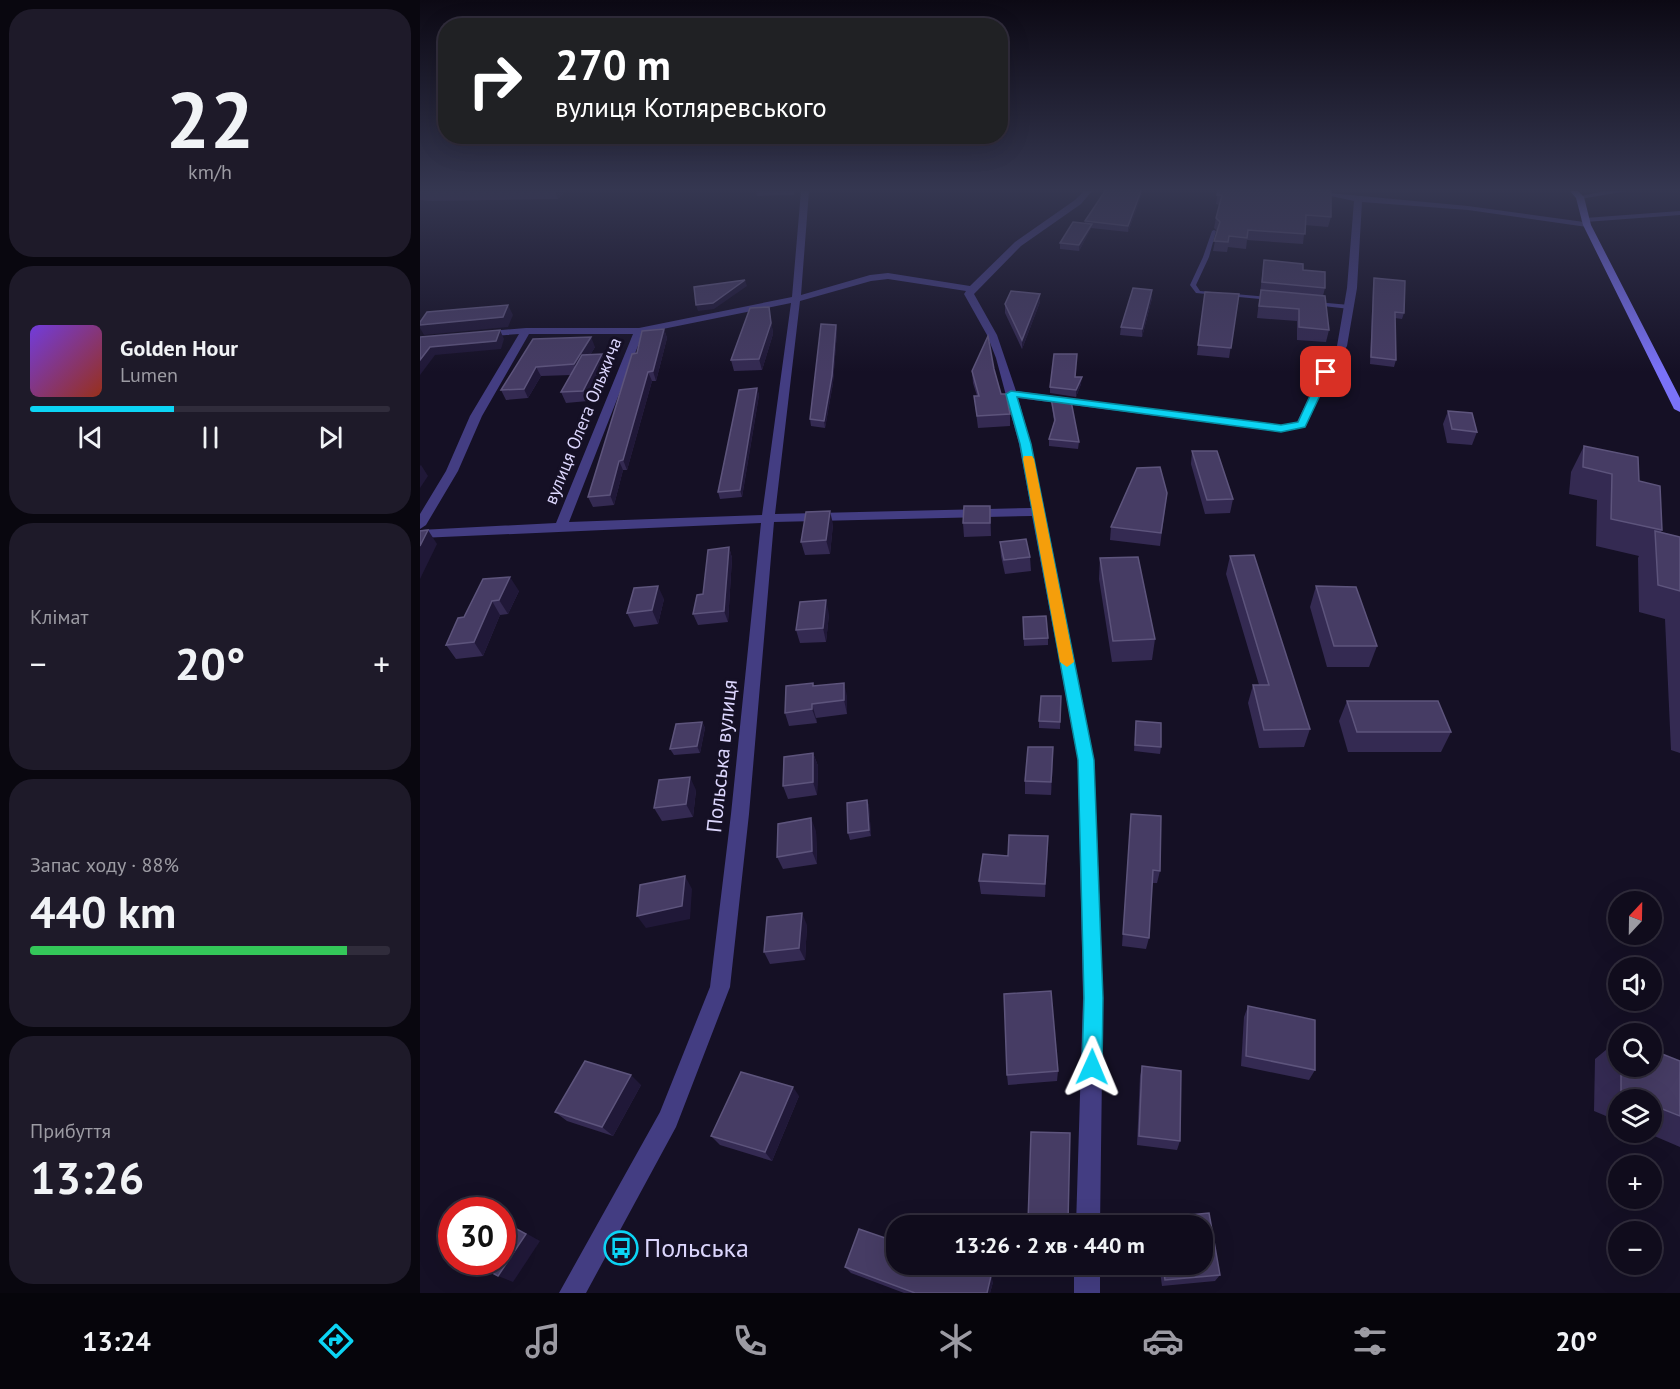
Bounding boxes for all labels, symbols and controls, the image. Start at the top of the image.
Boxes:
text: 270 m [555,37,671,92]
icon: right [456,42,534,120]
text: 22 [166,69,254,170]
text: вулиця Котляревського [555,90,827,124]
text: km/h [188,159,232,185]
text: Golden Hour [120,334,238,362]
street label: вулиця Олега Ольжича [539,334,627,508]
pin [1300,346,1351,397]
icon: arrive [1309,355,1342,388]
text: Lumen [120,362,178,388]
icon: previous [74,421,107,454]
icon: pause [194,421,227,454]
icon: next [314,421,347,454]
text: Клімат [30,604,88,630]
text: 20° [175,634,245,692]
text: − [30,642,47,685]
text: + [373,642,390,685]
street label: Польська вулиця [700,678,743,834]
text: Запас ходу · 88% [30,852,179,878]
text: 440 km [30,882,176,940]
north arrow [1608,891,1662,945]
map controls [1608,891,1662,1275]
button: sound [1608,957,1662,1011]
button: search [1608,1023,1662,1077]
position arrow [1060,1035,1124,1099]
button: layers [1608,1089,1662,1143]
text: Прибуття [30,1118,111,1144]
text: 13:26 [30,1148,144,1206]
button: + [1608,1155,1662,1209]
speed limit sign: 30 [438,1197,516,1275]
button: − [1608,1221,1662,1275]
bus stop icon: Польська [603,1230,639,1266]
place label: Польська [644,1231,749,1264]
text: 13:26 · 2 хв · 440 m [954,1231,1145,1259]
icon: directions [315,1320,357,1362]
icon: music [522,1320,564,1362]
icon: phone [729,1320,771,1362]
icon: climate [935,1320,977,1362]
icon: car [1142,1320,1184,1362]
icon: filters [1349,1320,1391,1362]
text: 13:24 [82,1324,151,1358]
text: 20° [1555,1324,1598,1358]

